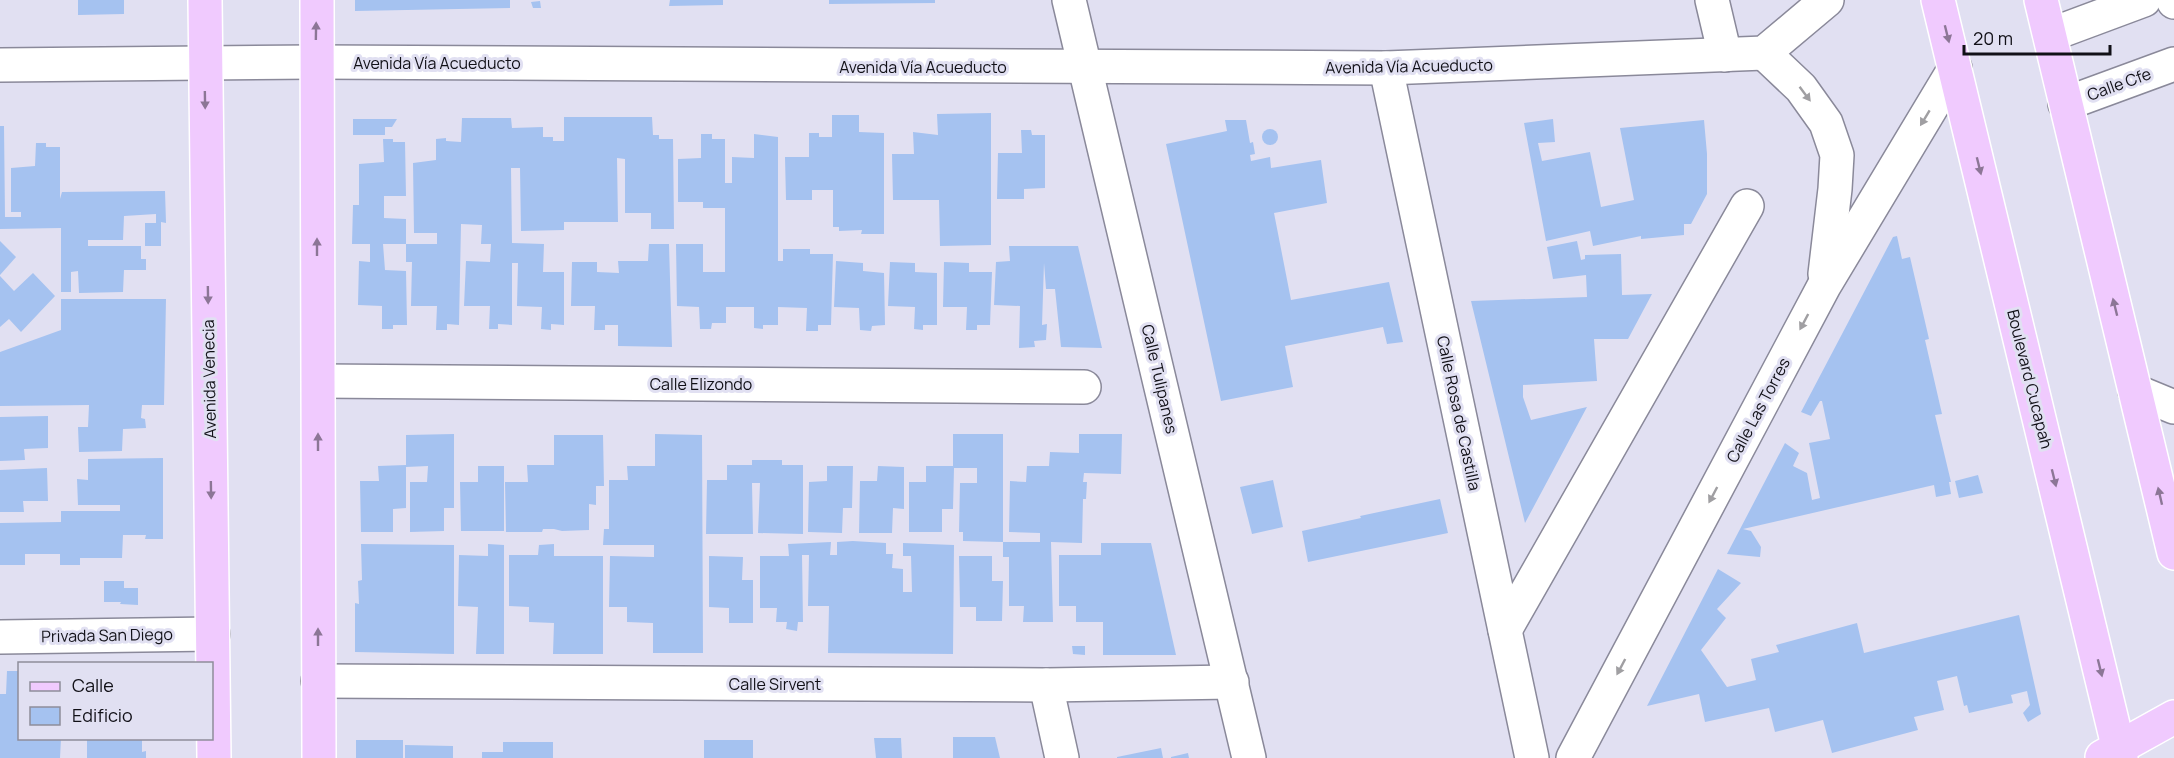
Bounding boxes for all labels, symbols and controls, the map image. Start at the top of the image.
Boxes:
scale bar [1964,18,2110,56]
one-way arrow [311,21,321,40]
one-way arrow [1942,25,1952,43]
text: 20 m [1973,26,2013,50]
street label: Avenida Vía Acueducto [353,52,521,74]
street label: Avenida Vía Acueducto [1325,54,1493,78]
street label: Avenida Vía Acueducto [839,56,1007,78]
street label: Calle Cfe [2084,62,2154,106]
one-way arrow [1799,86,1811,102]
one-way arrow [200,91,210,110]
one-way arrow [1919,110,1930,126]
one-way arrow [1974,157,1984,175]
one-way arrow [312,237,322,256]
one-way arrow [203,286,213,305]
one-way arrow [2109,298,2119,316]
street label: Boulevard Cucapah [2002,307,2058,451]
one-way arrow [1799,314,1809,331]
street label: Avenida Venecia [197,319,221,439]
street label: Calle Tulipanes [1137,322,1183,436]
street label: Calle Rosa de Castilla [1432,334,1486,492]
street label: Calle Las Torres [1721,354,1795,466]
street label: Calle Elizondo [650,373,752,395]
one-way arrow [313,432,323,451]
one-way arrow [2050,469,2060,487]
one-way arrow [206,481,216,500]
one-way arrow [1708,486,1718,503]
one-way arrow [2155,487,2165,506]
street label: Privada San Diego [41,623,173,647]
one-way arrow [313,627,323,646]
one-way arrow [1616,658,1626,675]
one-way arrow [2096,658,2105,677]
legend [18,662,213,740]
text: Calle [72,673,114,697]
street label: Calle Sirvent [729,673,821,695]
text: Edificio [72,703,133,727]

